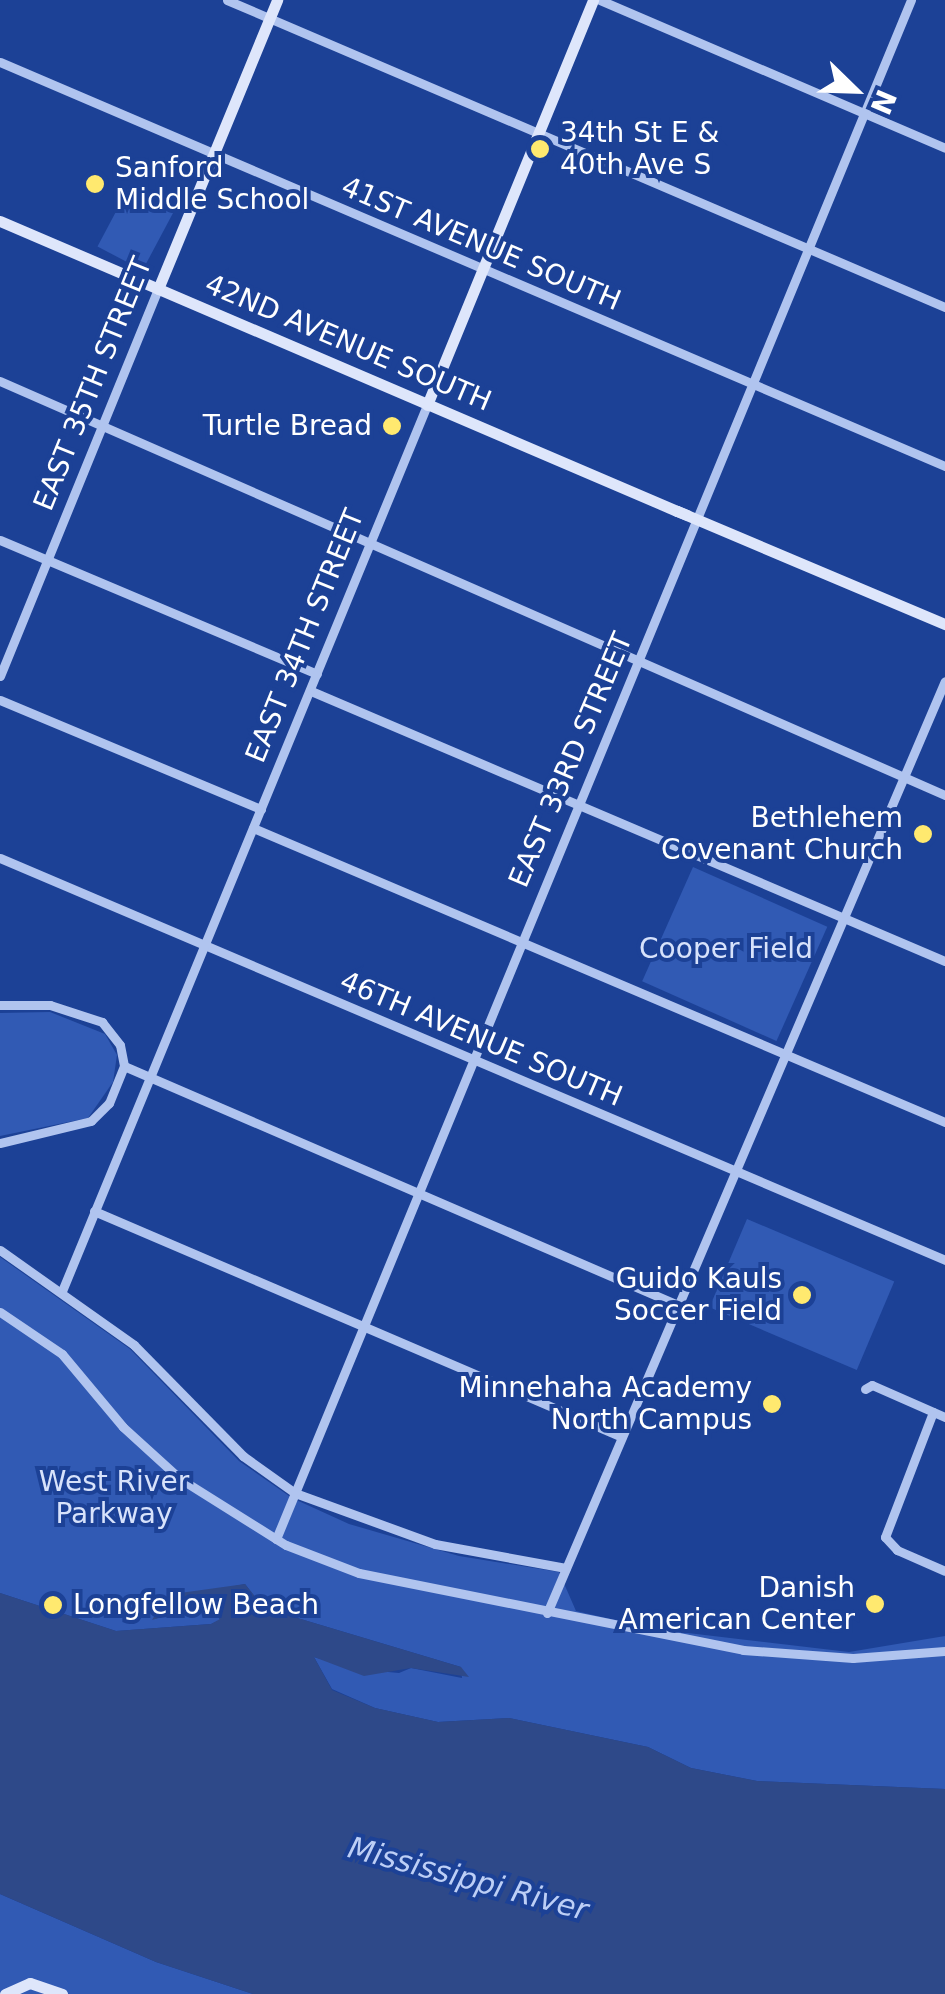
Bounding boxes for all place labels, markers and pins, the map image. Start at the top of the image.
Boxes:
place label: 34th St E & 40th Ave S [560,116,719,182]
marker: 34th St E & 40th Ave S [529,138,551,160]
place label: Sanford Middle School [115,151,309,217]
marker: Sanford Middle School [84,173,106,195]
place label: Turtle Bread [203,409,372,443]
marker: Turtle Bread [381,415,403,437]
place label: Bethlehem Covenant Church [661,801,903,867]
marker: Bethlehem Covenant Church [912,823,934,845]
place label: Guido Kauls Soccer Field [614,1262,782,1328]
marker: Guido Kauls Soccer Field [791,1284,813,1306]
place label: Minnehaha Academy North Campus [459,1371,752,1437]
marker: Minnehaha Academy North Campus [761,1393,783,1415]
place label: Danish American Center [619,1571,855,1637]
place label: Longfellow Beach [73,1588,319,1622]
marker: Danish American Center [864,1593,886,1615]
marker: Longfellow Beach [42,1594,64,1616]

